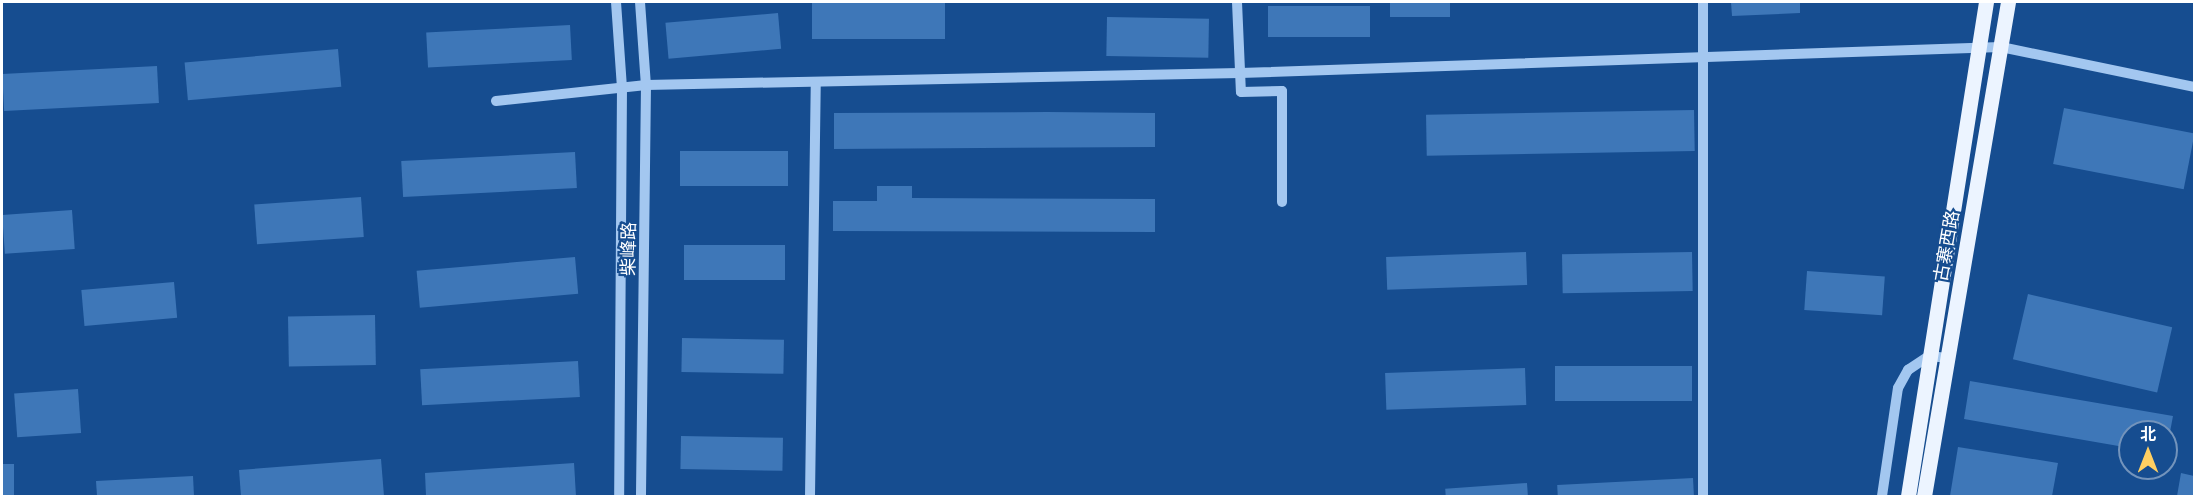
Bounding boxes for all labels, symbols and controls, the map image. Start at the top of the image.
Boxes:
street label: 古寨西路 [1929,209,1963,283]
street label: 柴峰路 [617,222,639,276]
north arrow [2118,420,2178,480]
text: 北 [2140,424,2156,443]

